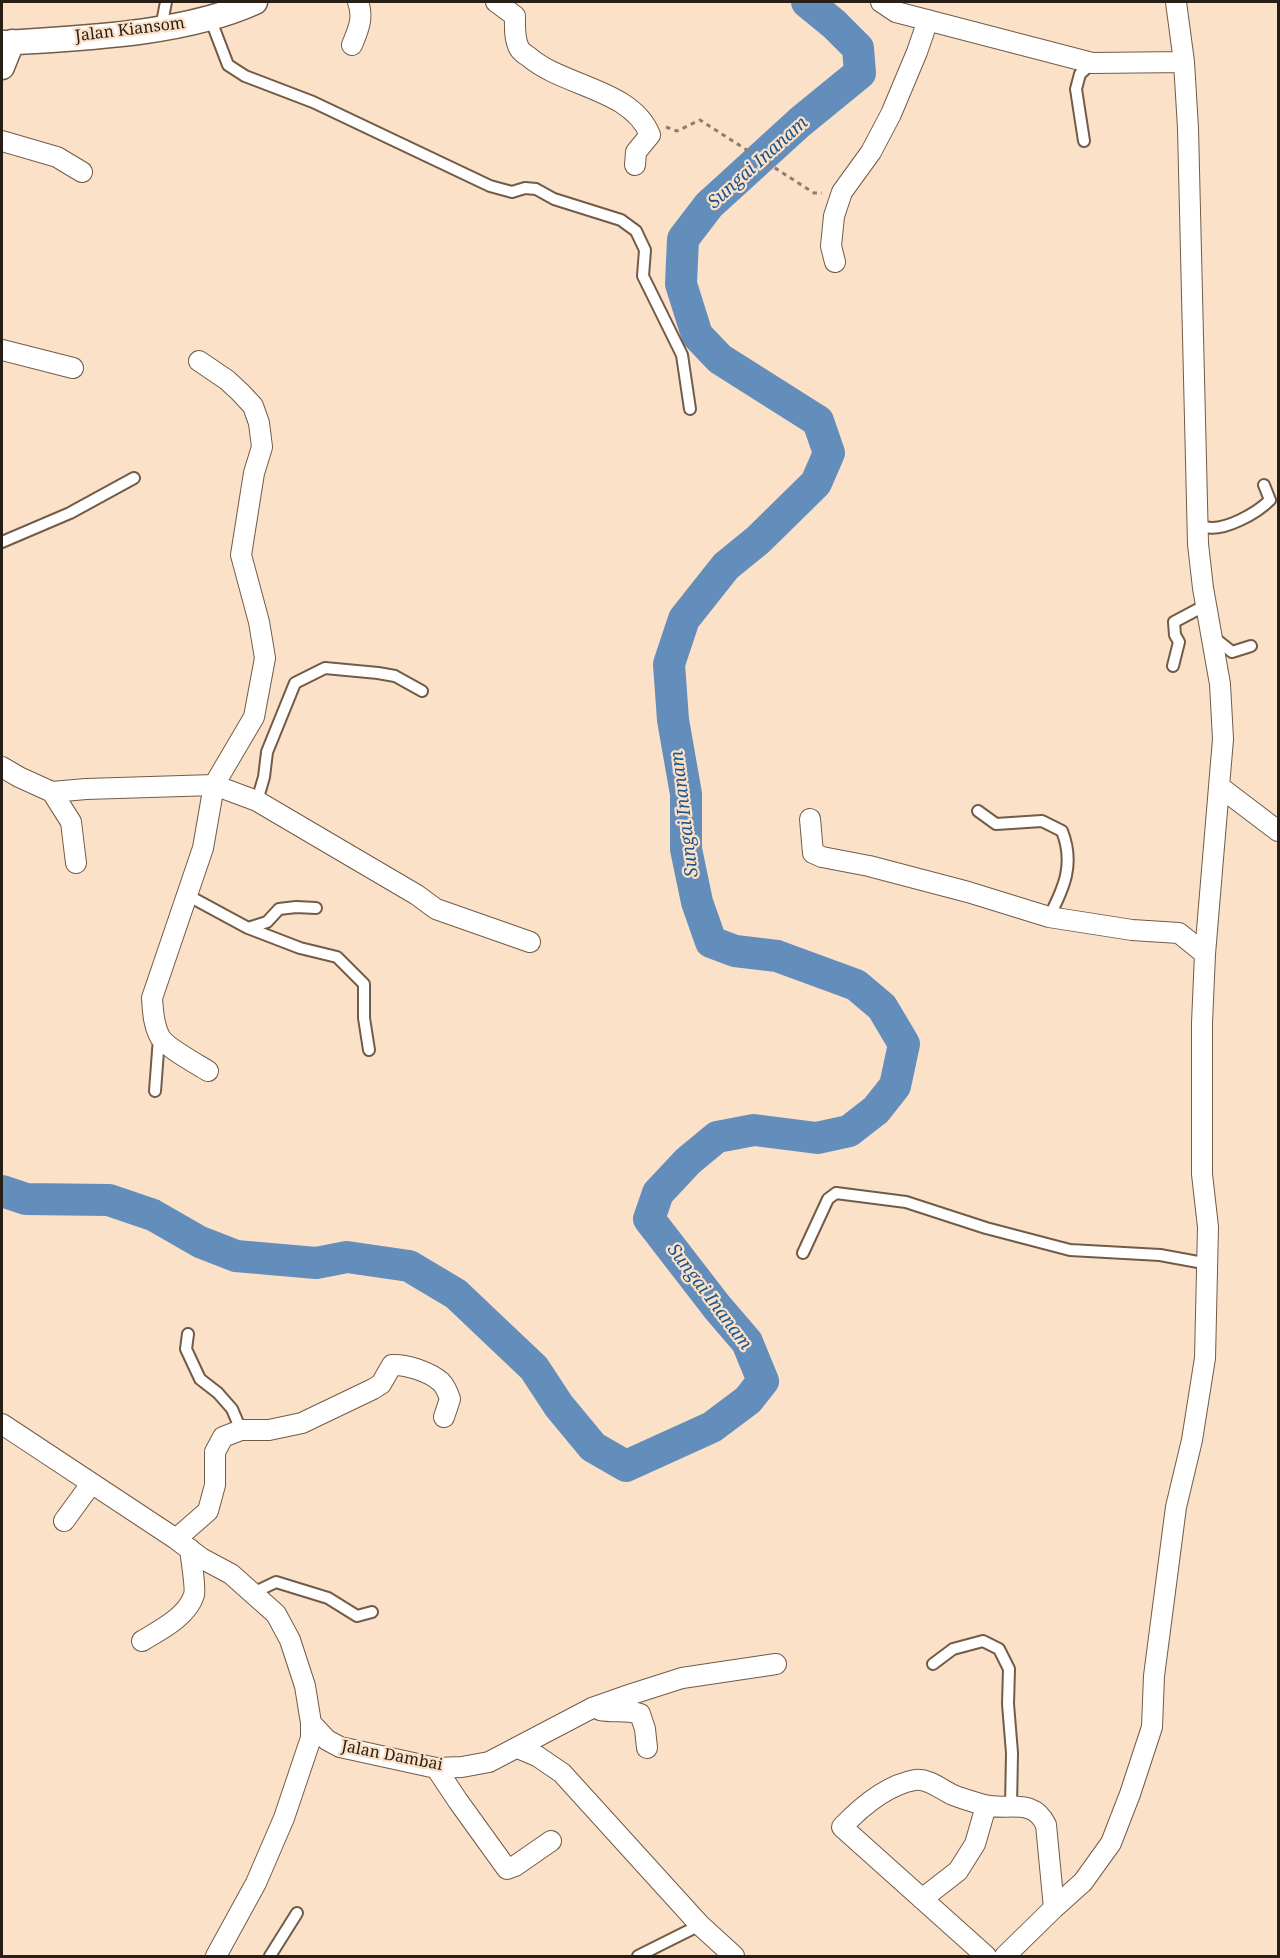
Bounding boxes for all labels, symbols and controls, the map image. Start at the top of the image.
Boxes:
street label: Jalan Kiansom [74,14,186,46]
water label: Sungai Inanam [704,112,812,214]
water label: Sungai Inanam [667,750,703,878]
water label: Sungai Inanam [662,1240,756,1354]
street label: Jalan Dambai [340,1737,444,1775]

